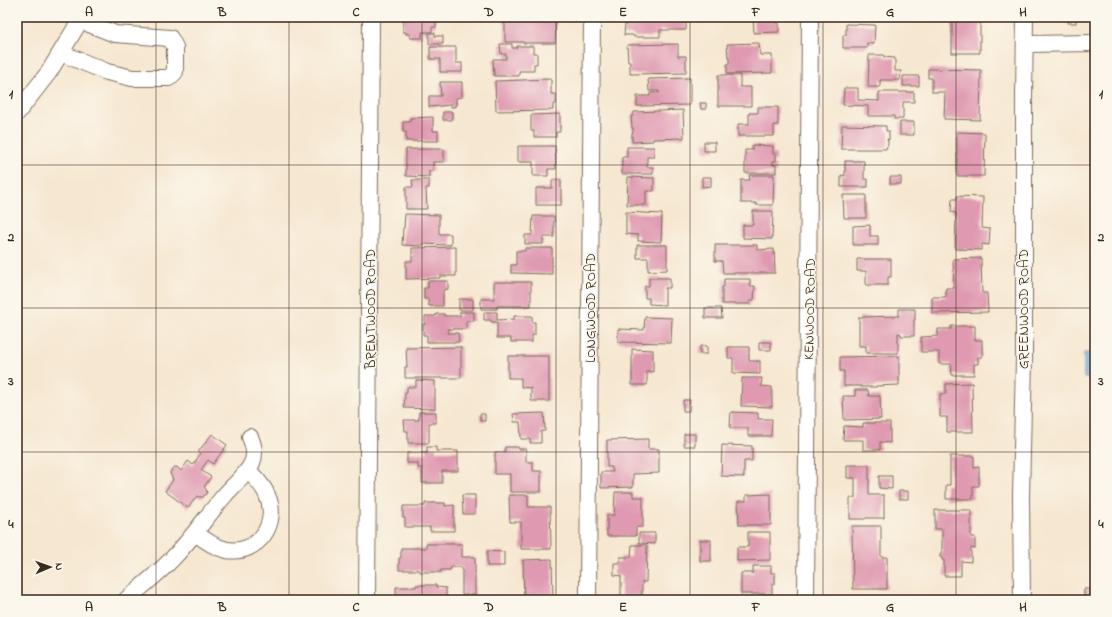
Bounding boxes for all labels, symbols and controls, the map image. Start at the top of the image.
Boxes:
text: A [85,3,93,22]
text: B [217,3,227,22]
text: C [352,3,360,22]
text: D [483,3,494,22]
text: E [619,3,627,22]
text: F [751,3,761,22]
text: G [886,3,894,22]
text: H [1019,3,1027,22]
text: 1 [9,85,14,104]
text: 1 [1099,85,1104,104]
text: 2 [7,228,15,247]
text: 2 [1097,228,1105,247]
street label: BRENTWOOD ROAD [361,249,382,370]
street label: GREENWOOD ROAD [1014,249,1035,369]
street label: LONGWOOD ROAD [581,253,602,363]
street label: KENWOOD ROAD [799,258,822,360]
text: 3 [7,372,14,391]
text: 3 [1097,372,1104,391]
text: 4 [7,515,14,534]
text: 4 [1097,515,1104,534]
north arrow [30,547,70,587]
text: N [51,563,67,571]
text: A [85,598,93,617]
text: B [217,598,227,617]
text: C [352,598,360,617]
text: D [483,598,494,617]
text: E [619,598,627,617]
text: F [751,598,761,617]
text: G [886,598,894,617]
text: H [1019,598,1027,617]

